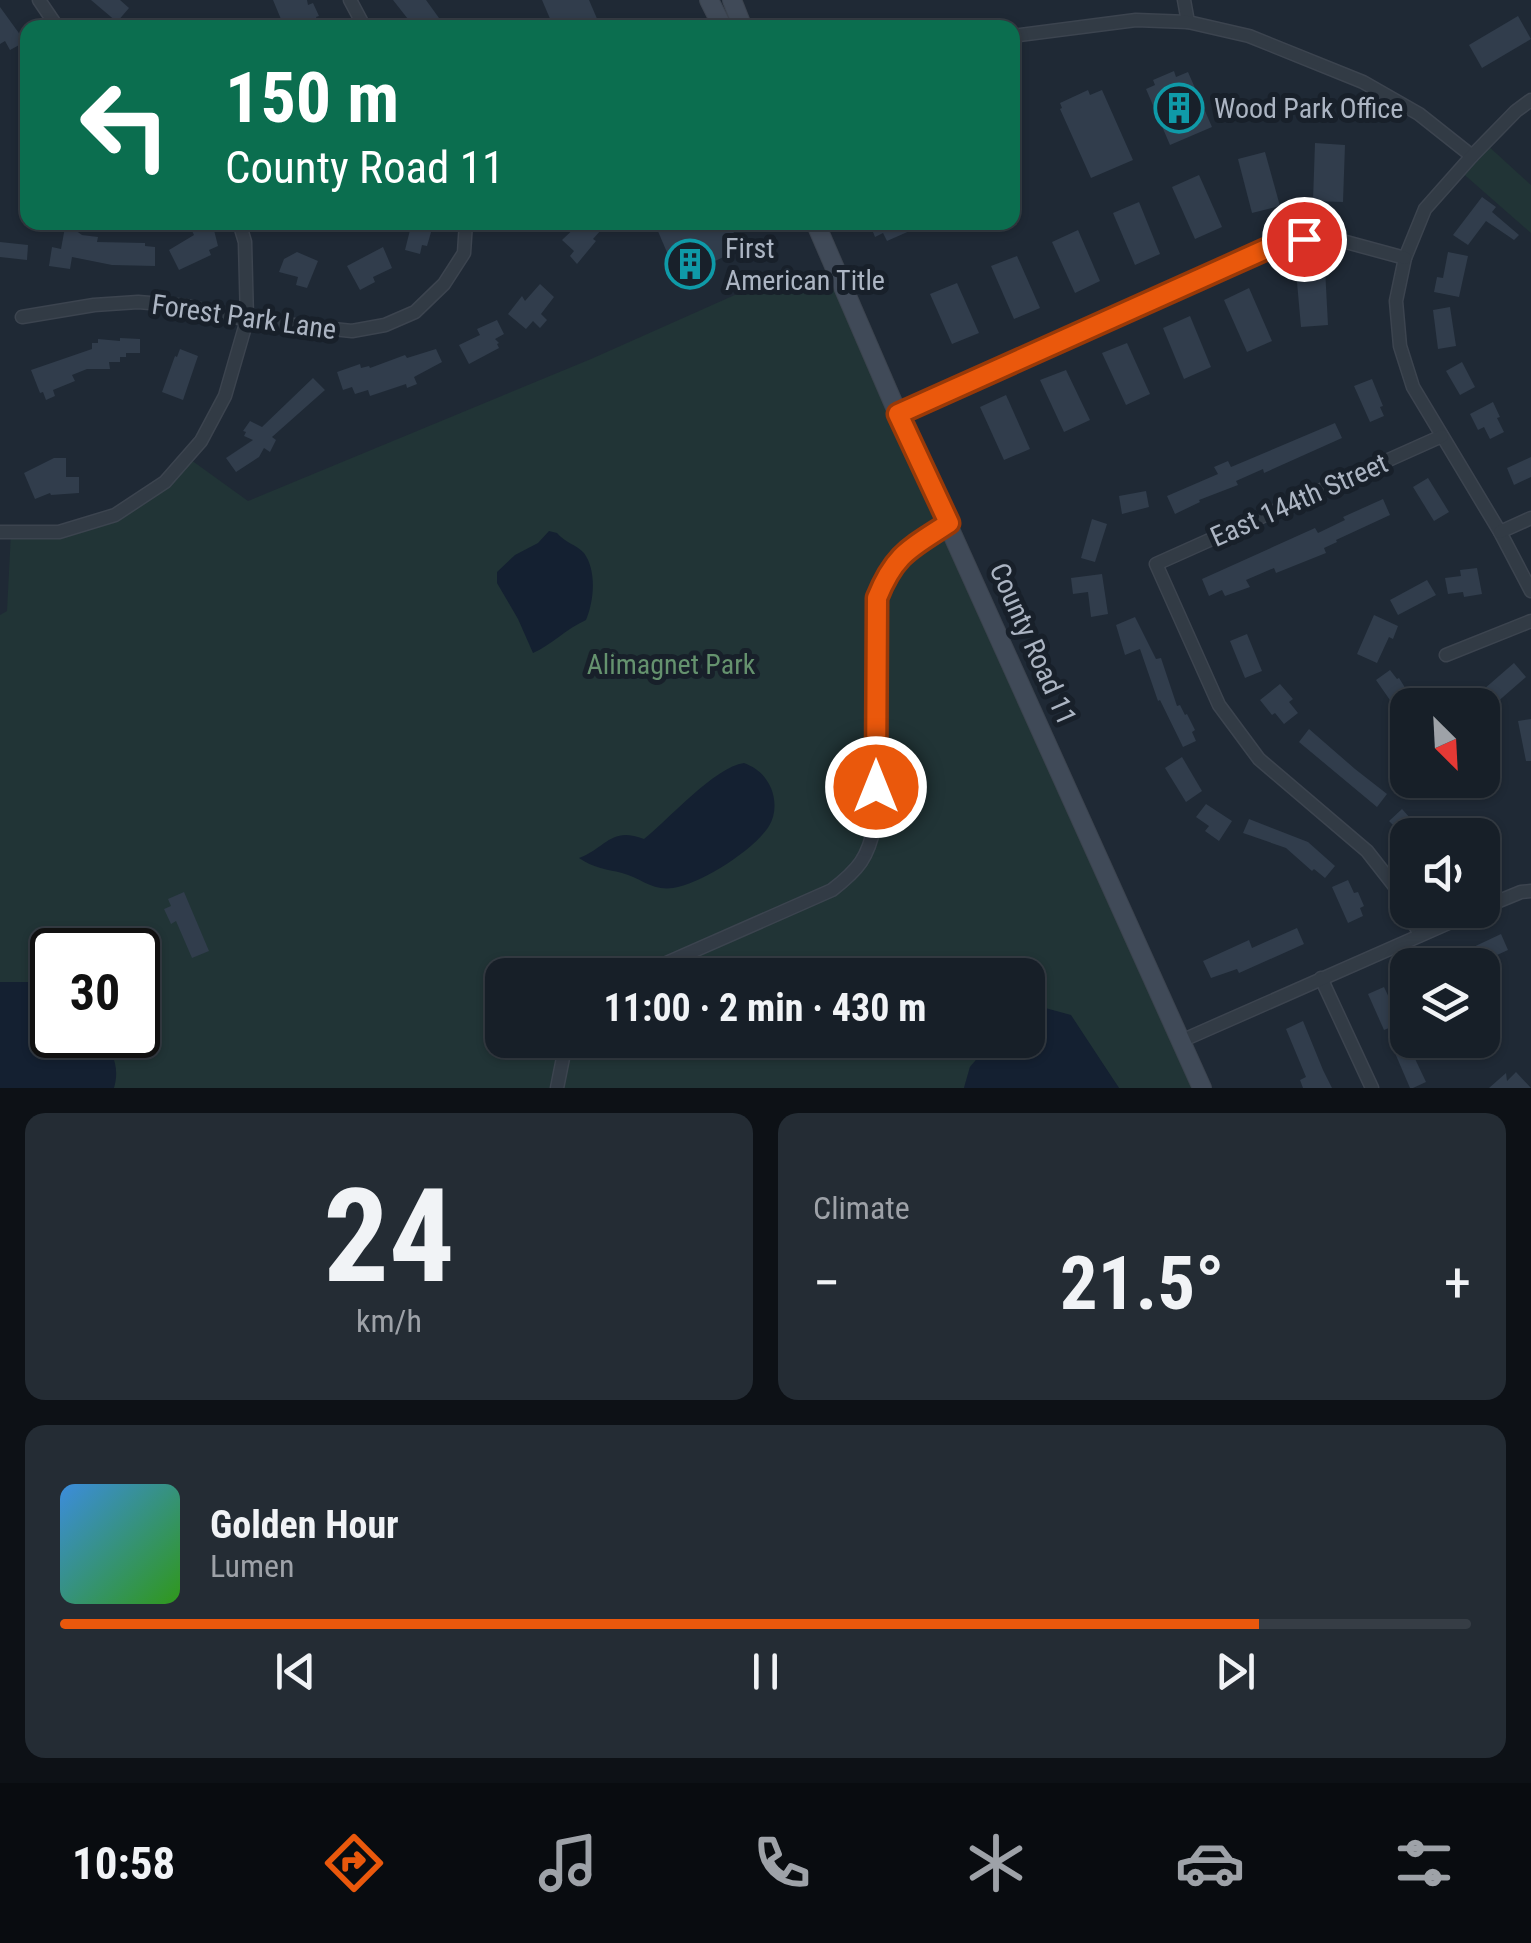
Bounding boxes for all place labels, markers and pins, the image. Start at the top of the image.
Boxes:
building icon: Wood Park Office [1153,82,1205,134]
place label: Wood Park Office [1214,92,1403,125]
pin [1262,197,1347,282]
place label: First American Title [725,232,885,297]
building icon: First American Title [664,238,716,290]

